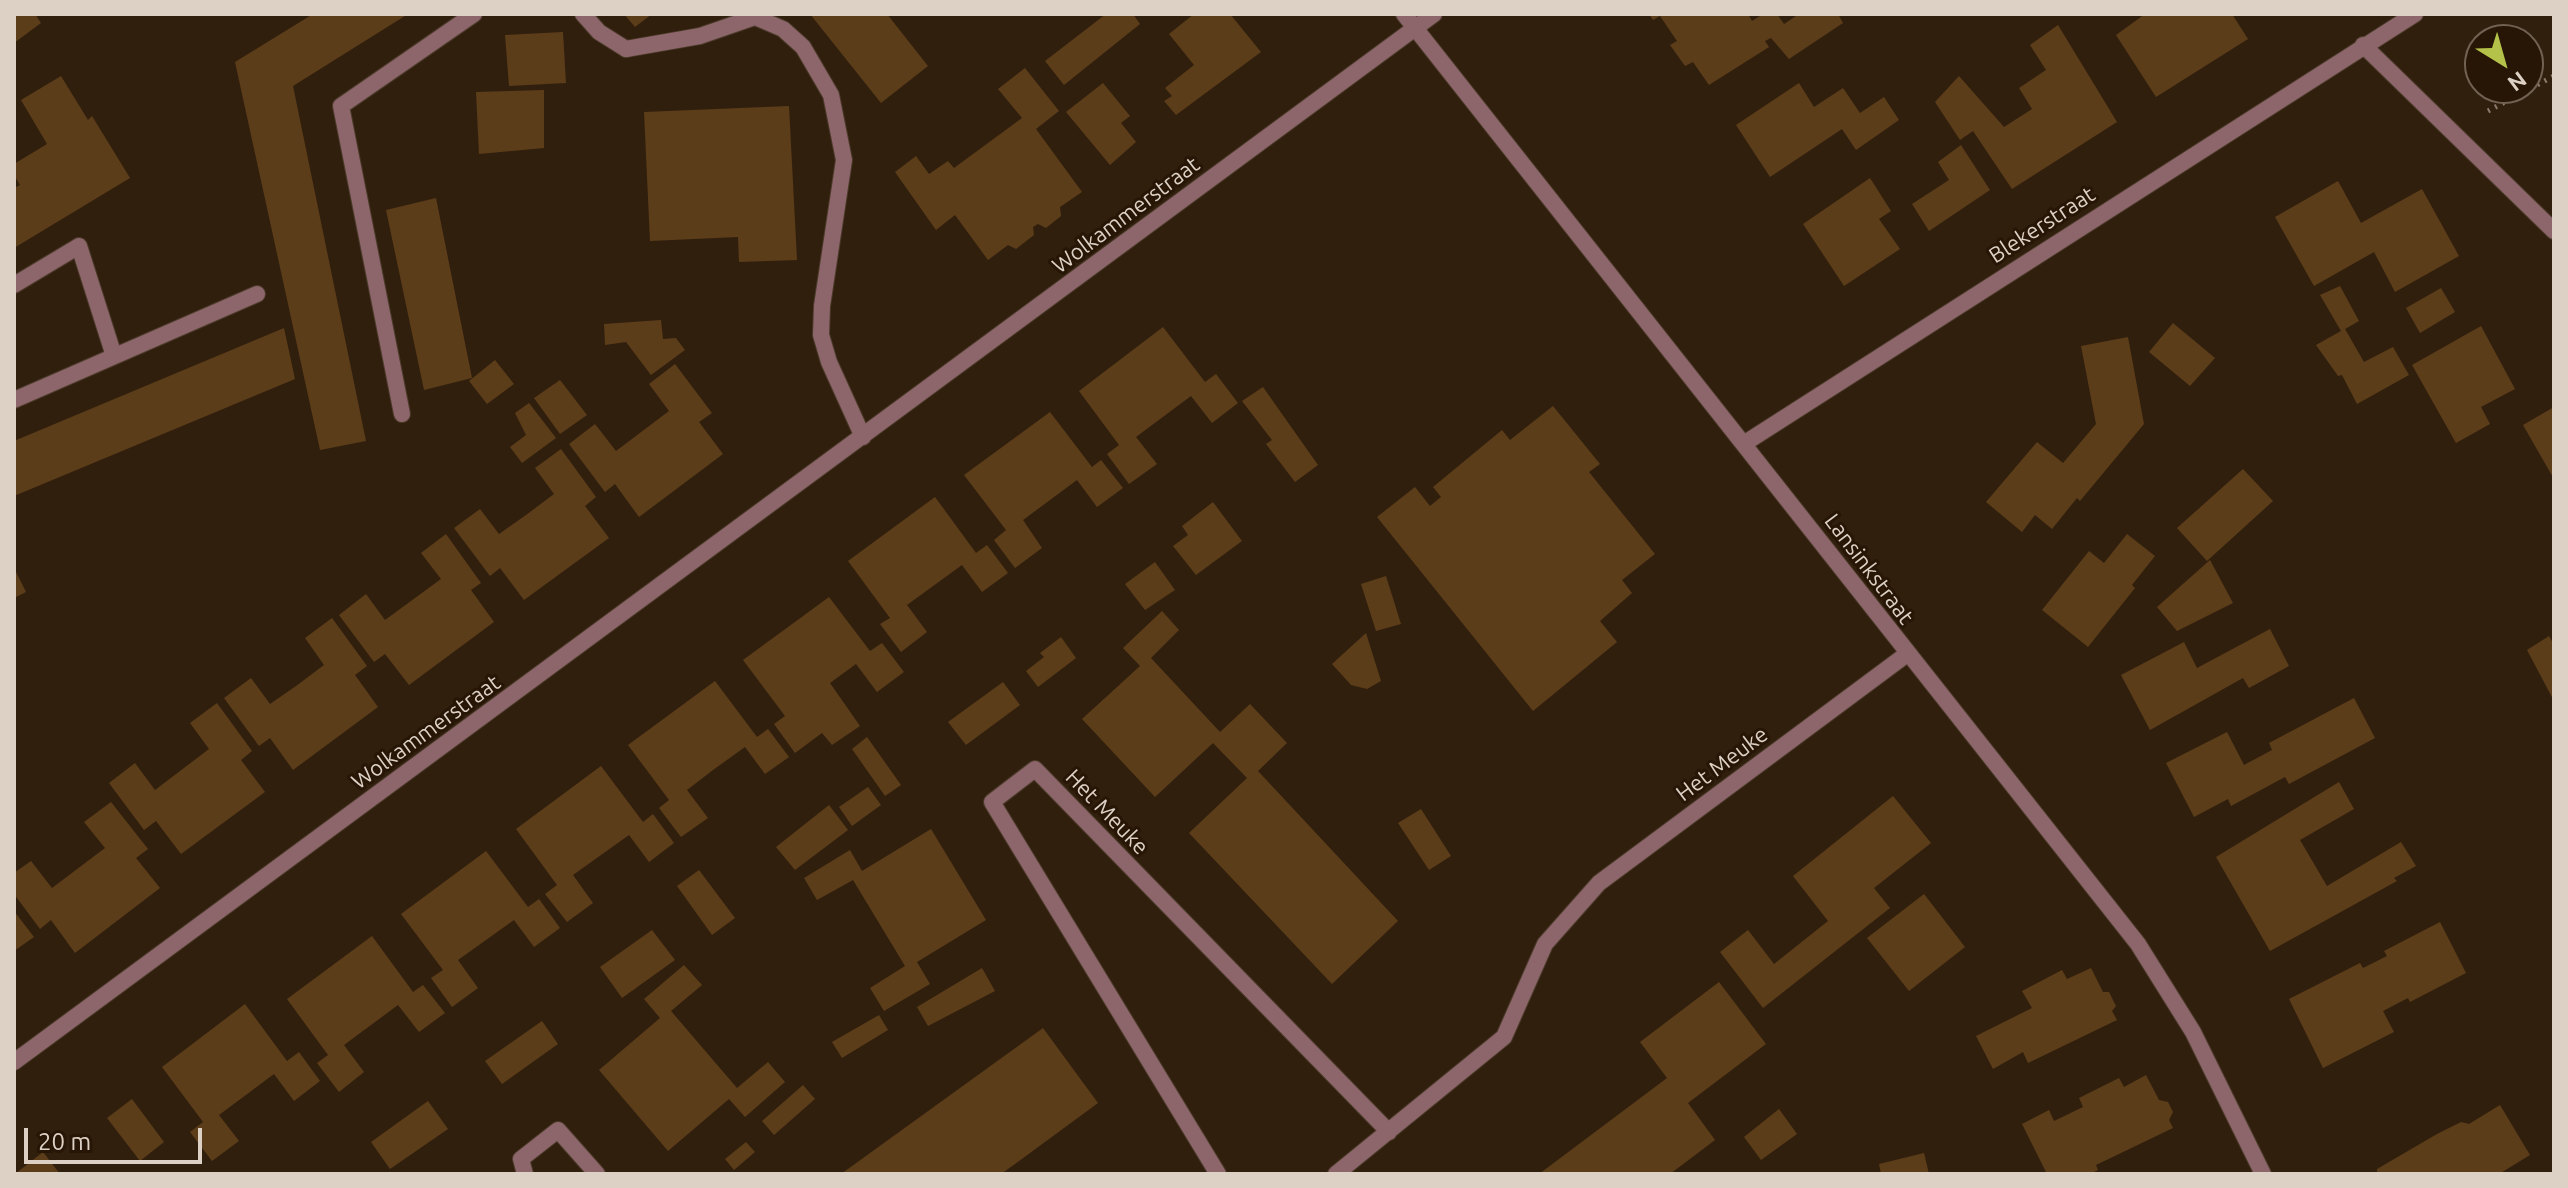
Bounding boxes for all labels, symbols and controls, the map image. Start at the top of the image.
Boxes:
north arrow [2464,24,2544,104]
text: N [2503,67,2532,97]
street label: Wolkammerstraat [1047,151,1205,279]
street label: Blekerstraat [1984,181,2100,269]
street label: Lansinkstraat [1819,509,1919,629]
street label: Wolkammerstraat [347,669,505,795]
street label: Het Meuke [1671,721,1773,807]
street label: Het Meuke [1060,764,1154,860]
scale bar [28,1112,206,1162]
text: 20 m [38,1128,91,1155]

